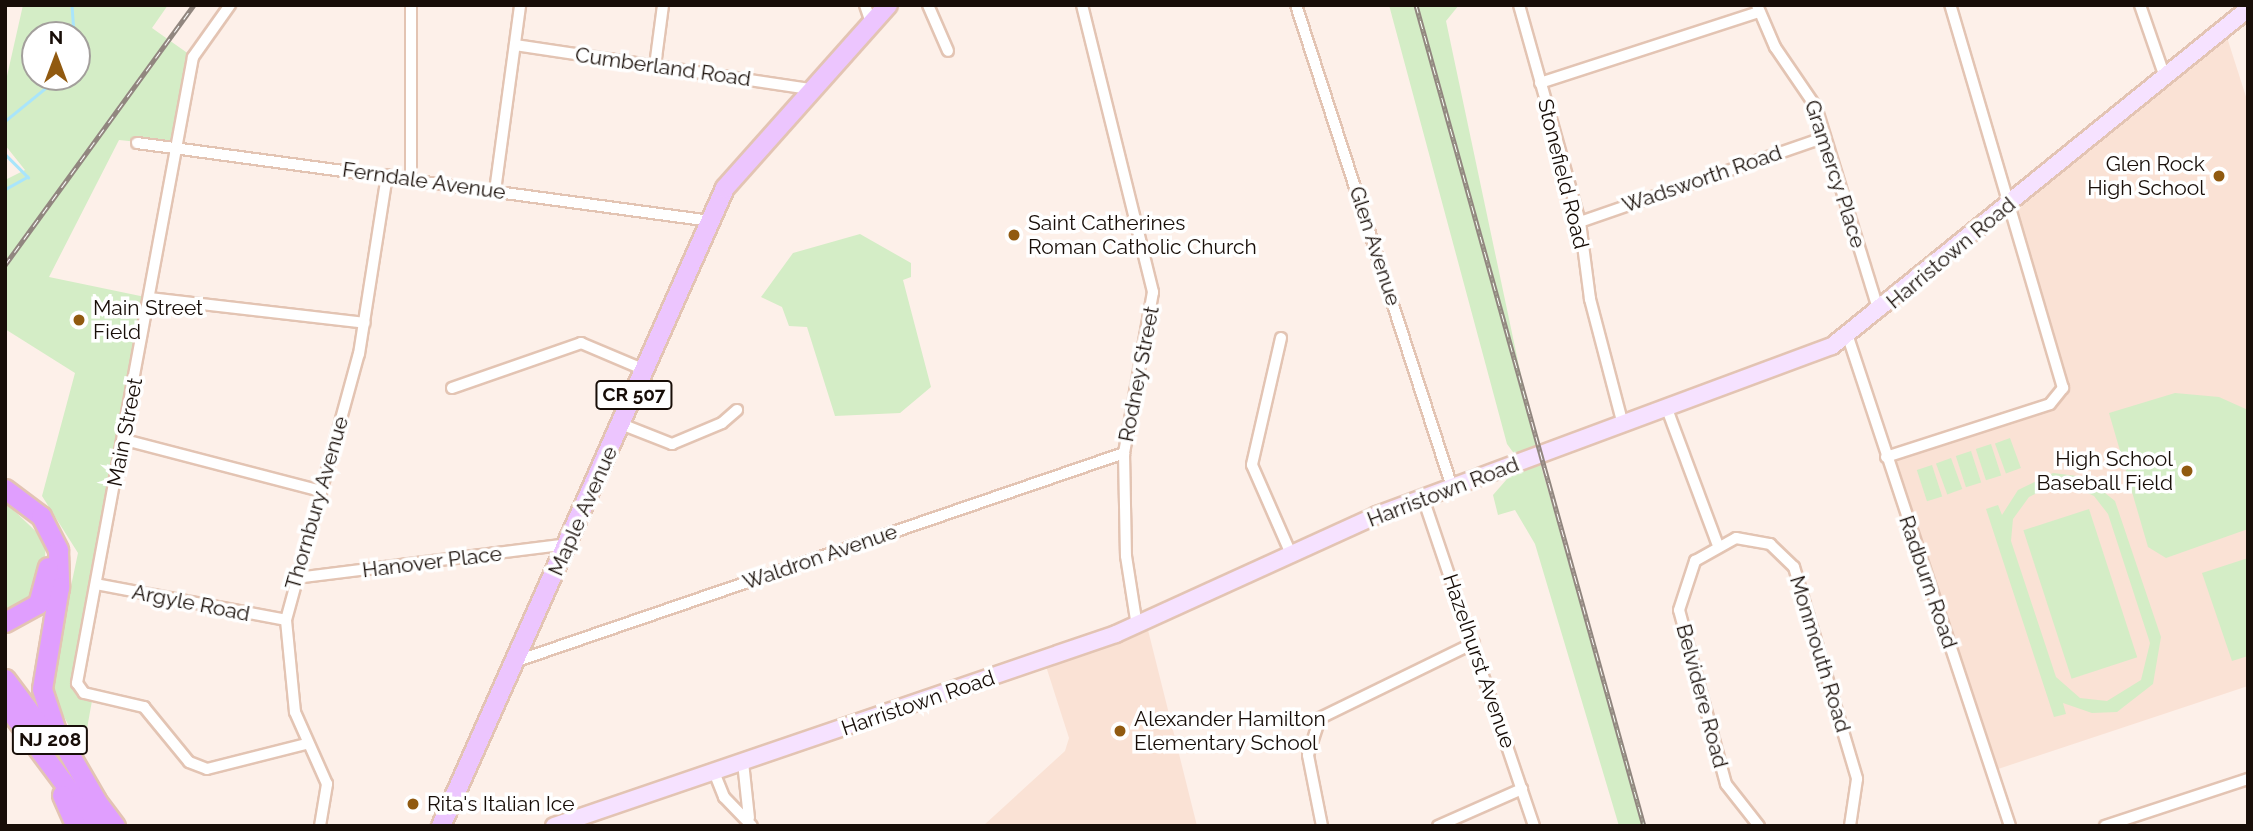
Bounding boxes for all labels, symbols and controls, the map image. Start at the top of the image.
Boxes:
north arrow [21,21,91,91]
text: N [49,26,63,48]
street label: Cumberland Road [574,42,752,92]
street label: Stonefield Road [1532,96,1594,252]
street label: Gramercy Place [1799,97,1871,251]
street label: Wadsworth Road [1619,140,1785,218]
place label: Glen Rock High School [2087,151,2205,201]
street label: Ferndale Avenue [340,157,508,205]
marker: Glen Rock High School [2211,168,2227,184]
street label: Glen Avenue [1344,183,1406,309]
street label: Harristown Road [1882,192,2020,314]
place label: Saint Catherines Roman Catholic Church [1028,210,1257,260]
marker: Saint Catherines Roman Catholic Church [1006,227,1022,243]
place label: Main Street Field [93,295,203,345]
street label: Rodney Street [1113,304,1165,444]
marker: Main Street Field [71,312,87,328]
street label: Main Street [102,376,148,488]
road number: CR 507 [594,380,674,410]
street label: Thornbury Avenue [280,413,354,593]
street label: Maple Avenue [543,442,623,580]
place label: High School Baseball Field [2036,446,2173,496]
street label: Harristown Road [1364,452,1522,532]
marker: High School Baseball Field [2179,463,2195,479]
street label: Radburn Road [1893,512,1963,652]
street label: Waldron Avenue [739,519,901,595]
street label: Hanover Place [360,541,504,583]
street label: Hazelhurst Avenue [1437,570,1521,752]
street label: Monmouth Road [1784,573,1856,735]
street label: Argyle Road [130,579,252,627]
street label: Belvidere Road [1671,621,1733,771]
street label: Harristown Road [838,665,998,741]
place label: Alexander Hamilton Elementary School [1134,706,1326,756]
marker: Alexander Hamilton Elementary School [1112,723,1128,739]
road number: NJ 208 [12,724,88,755]
place label: Rita's Italian Ice [427,791,575,817]
marker: Rita's Italian Ice [405,796,421,812]

